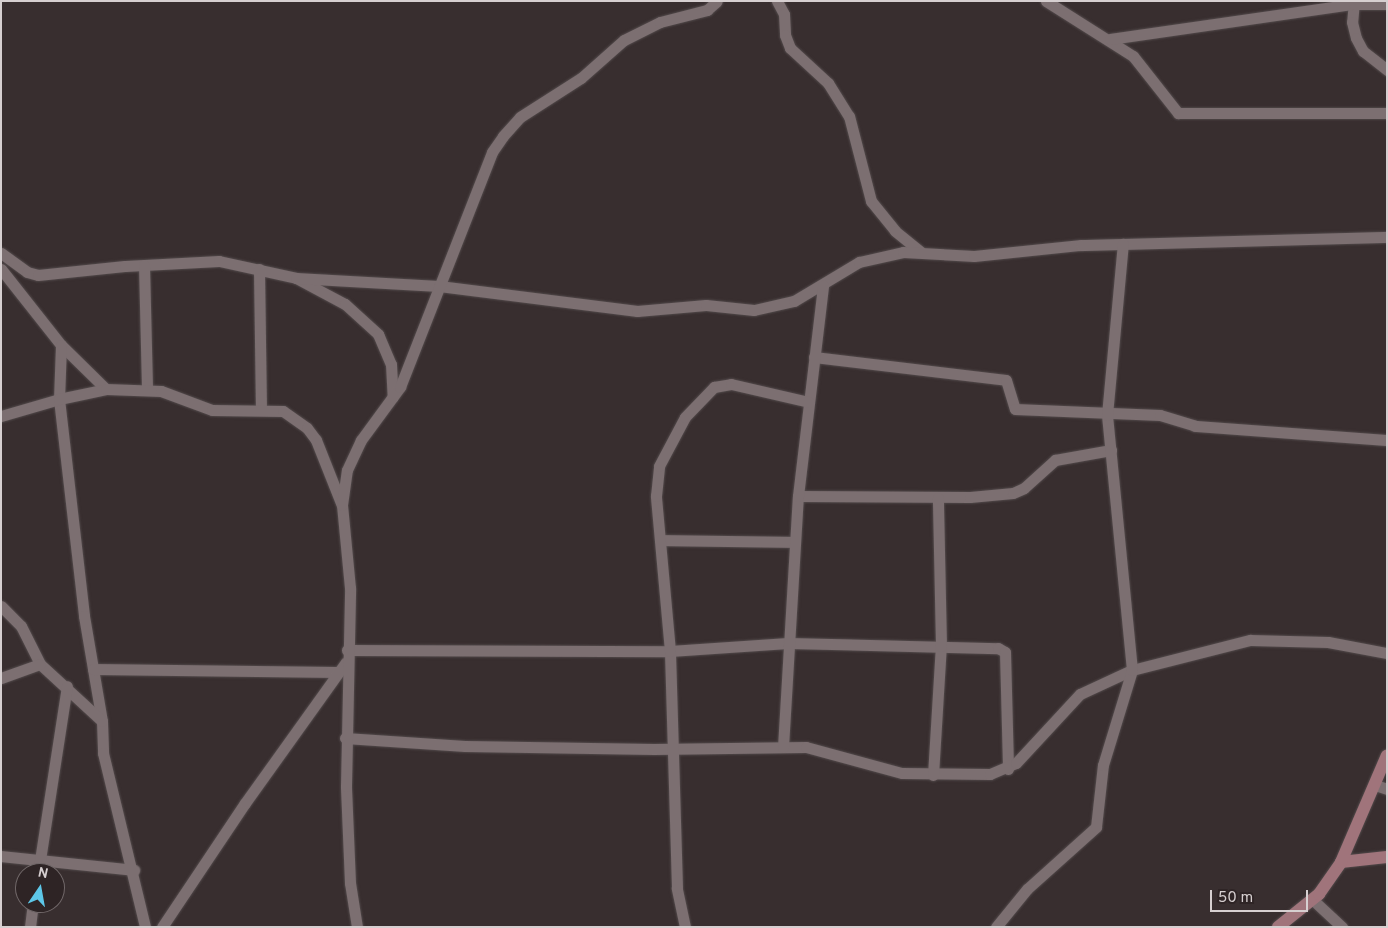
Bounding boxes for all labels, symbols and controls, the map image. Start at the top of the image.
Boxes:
north arrow [15,863,65,913]
text: N [36,864,50,883]
scale bar [1213,880,1310,912]
text: 50 m [1218,889,1253,908]

